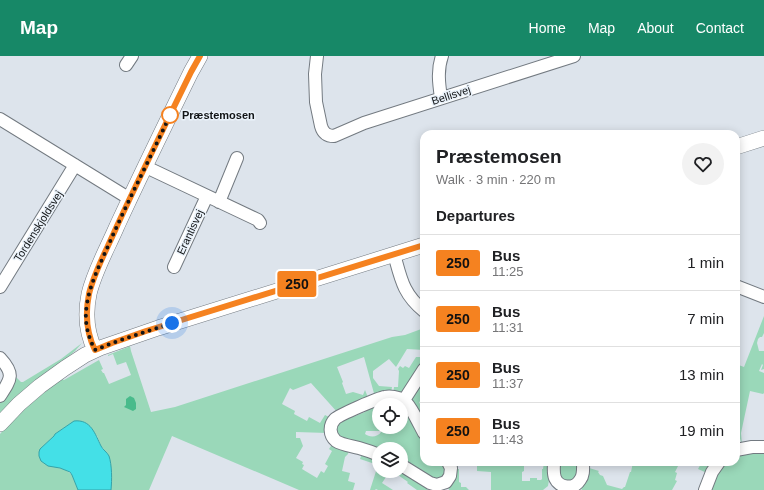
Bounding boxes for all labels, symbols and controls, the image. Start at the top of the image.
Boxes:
text: Map [20,17,58,38]
text: Home [529,20,566,36]
text: Map [588,20,615,36]
text: About [637,20,674,36]
text: Contact [696,20,744,36]
street label: Bellisvej [430,83,472,107]
marker: Præstemosen [161,106,179,124]
place label: Præstemosen [182,109,255,121]
button: heart [682,143,724,185]
text: Præstemosen [436,146,562,167]
text: Walk · 3 min · 220 m [436,172,555,187]
street label: Tordenskjoldsvej [11,188,65,264]
text: Departures [436,207,515,224]
street label: Erantisvej [174,208,206,256]
text: Bus [492,247,520,264]
text: 1 min [687,254,724,271]
text: 250 [446,255,470,271]
text: 11:25 [492,264,524,279]
line badge: 250 [274,271,320,297]
text: 250 [285,276,309,292]
text: Bus [492,303,520,320]
text: 7 min [687,310,724,327]
text: 250 [446,311,470,327]
your location [162,313,182,333]
text: 11:31 [492,320,524,335]
text: Bus [492,359,520,376]
text: 13 min [679,366,724,383]
text: 250 [446,367,470,383]
text: 11:37 [492,376,524,391]
map controls [372,398,408,478]
button: locate [372,398,408,434]
text: Bus [492,415,520,432]
text: 19 min [679,422,724,439]
text: 250 [446,423,470,439]
text: 11:43 [492,432,524,447]
button: layers [372,442,408,478]

